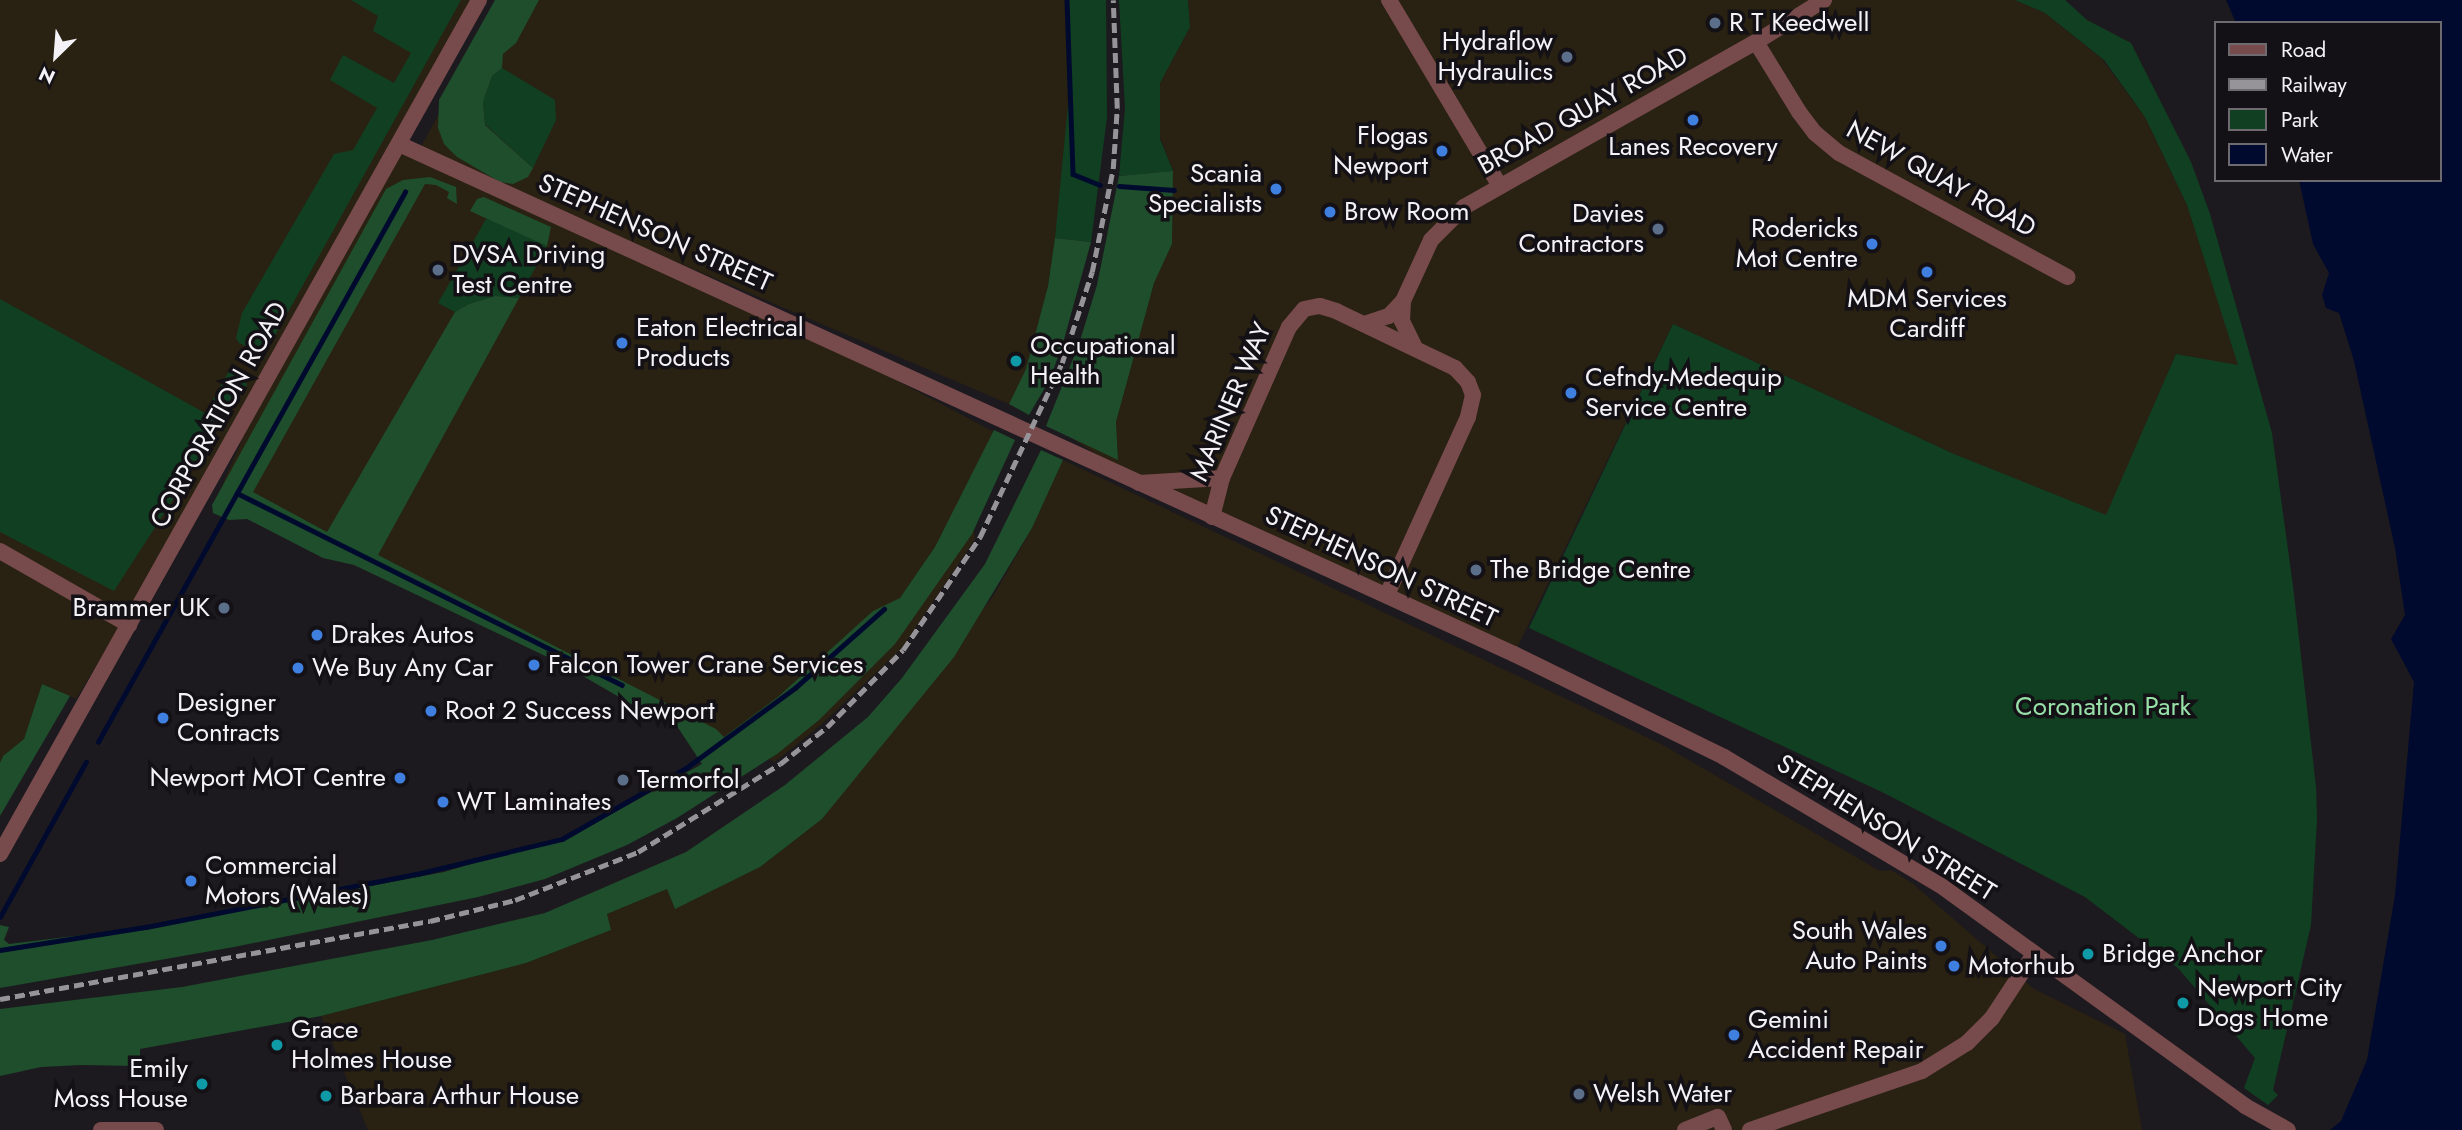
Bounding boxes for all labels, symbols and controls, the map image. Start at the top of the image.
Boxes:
place label: R T Keedwell [1729,7,1869,39]
marker: R T Keedwell [1707,15,1723,31]
north arrow [21,21,91,91]
legend [2214,21,2441,182]
place label: Hydraflow Hydraulics [1437,26,1553,88]
text: Road [2281,35,2326,65]
street label: BROAD QUAY ROAD [1473,40,1693,182]
marker: Hydraflow Hydraulics [1559,49,1575,65]
text: N [34,60,59,91]
text: Railway [2281,70,2347,100]
text: Park [2281,105,2318,135]
marker: Lanes Recovery [1685,112,1701,128]
street label: NEW QUAY ROAD [1841,114,2041,244]
place label: Flogas Newport [1333,120,1428,182]
place label: Lanes Recovery [1608,131,1778,163]
text: Water [2281,140,2333,170]
marker: Flogas Newport [1434,143,1450,159]
place label: Scania Specialists [1148,158,1262,220]
street label: STEPHENSON STREET [533,167,777,299]
marker: Scania Specialists [1268,181,1284,197]
place label: Brow Room [1344,196,1470,228]
place label: Davies Contractors [1518,198,1644,260]
marker: Brow Room [1322,204,1338,220]
place label: Rodericks Mot Centre [1736,213,1858,274]
marker: Davies Contractors [1650,221,1666,237]
marker: Rodericks Mot Centre [1864,236,1880,252]
place label: DVSA Driving Test Centre [452,239,605,300]
marker: DVSA Driving Test Centre [430,262,446,278]
marker: MDM Services Cardiff [1919,264,1935,280]
place label: MDM Services Cardiff [1847,283,2007,344]
street label: CORPORATION ROAD [144,296,294,534]
place label: Eaton Electrical Products [636,312,804,374]
street label: MARINER WAY [1184,318,1278,486]
place label: Occupational Health [1030,330,1176,392]
marker: Eaton Electrical Products [614,335,630,351]
marker: Occupational Health [1008,353,1024,369]
place label: Cefndy-Medequip Service Centre [1585,362,1782,424]
marker: Cefndy-Medequip Service Centre [1563,385,1579,401]
street label: STEPHENSON STREET [1260,500,1502,634]
place label: The Bridge Centre [1490,554,1691,586]
marker: The Bridge Centre [1468,562,1484,578]
place label: Brammer UK [72,592,210,624]
marker: Brammer UK [216,600,232,616]
place label: Drakes Autos [331,619,474,651]
marker: Drakes Autos [309,627,325,643]
place label: Falcon Tower Crane Services [548,649,863,681]
place label: We Buy Any Car [312,652,493,684]
marker: Falcon Tower Crane Services [526,657,542,673]
marker: We Buy Any Car [290,660,306,676]
place label: Designer Contracts [177,687,279,748]
park label: Coronation Park [2015,691,2191,723]
place label: Root 2 Success Newport [445,695,714,727]
marker: Root 2 Success Newport [423,703,439,719]
marker: Designer Contracts [155,710,171,726]
street label: STEPHENSON STREET [1771,748,2001,908]
place label: Newport MOT Centre [149,762,386,794]
place label: Termorfol [637,764,740,796]
marker: Newport MOT Centre [392,770,408,786]
marker: Termorfol [615,772,631,788]
place label: WT Laminates [457,786,611,818]
marker: WT Laminates [435,794,451,810]
place label: Commercial Motors (Wales) [205,850,370,912]
marker: Commercial Motors (Wales) [183,873,199,889]
place label: South Wales Auto Paints [1792,915,1927,976]
marker: South Wales Auto Paints [1933,938,1949,954]
place label: Bridge Anchor [2102,938,2263,970]
marker: Bridge Anchor [2080,946,2096,962]
place label: Motorhub [1968,950,2075,982]
marker: Motorhub [1946,958,1962,974]
place label: Newport City Dogs Home [2197,972,2342,1034]
marker: Newport City Dogs Home [2175,995,2191,1011]
place label: Gemini Accident Repair [1748,1004,1924,1066]
place label: Grace Holmes House [291,1014,452,1076]
marker: Gemini Accident Repair [1726,1027,1742,1043]
marker: Grace Holmes House [269,1037,285,1053]
place label: Emily Moss House [54,1053,188,1114]
marker: Emily Moss House [194,1076,210,1092]
place label: Welsh Water [1593,1078,1732,1110]
place label: Barbara Arthur House [340,1080,579,1112]
marker: Welsh Water [1571,1086,1587,1102]
marker: Barbara Arthur House [318,1088,334,1104]

